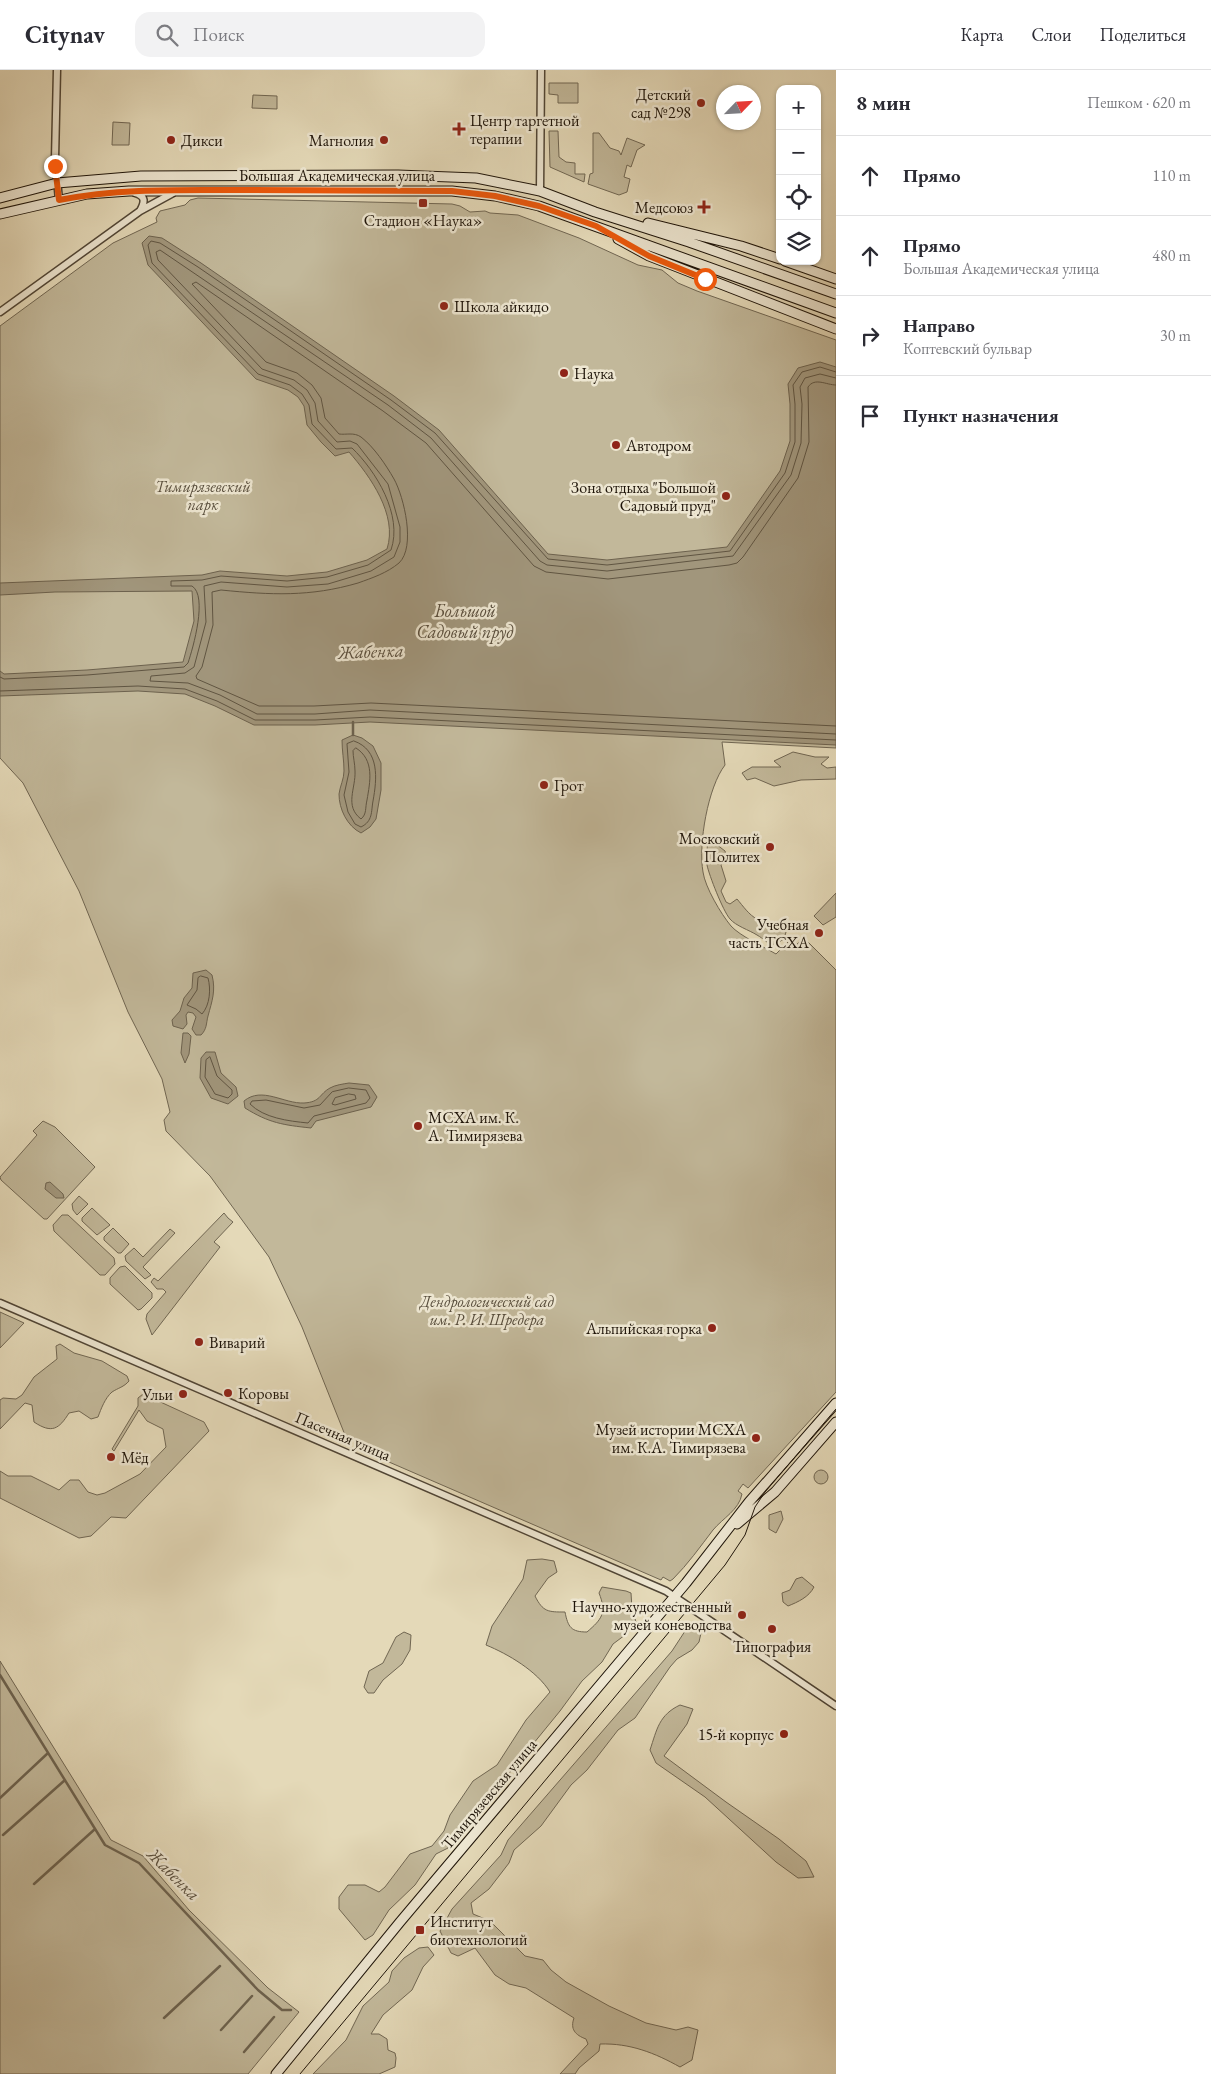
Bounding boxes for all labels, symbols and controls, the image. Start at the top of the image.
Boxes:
search box [135,12,485,57]
text: Citynav [25,19,105,50]
icon: search [153,21,181,49]
text: Поиск [193,22,244,47]
text: Карта [961,23,1004,46]
text: Слои [1032,23,1071,46]
text: Поделиться [1099,23,1186,46]
place label: Детский сад №298 [631,84,692,123]
north arrow [716,85,761,130]
map controls [776,85,821,265]
button: + [776,85,821,130]
text: 8 мин [856,89,911,116]
text: Пешком · 620 m [1087,92,1191,113]
marker: Детский сад №298 [695,97,707,109]
place label: Центр таргетной терапии [470,110,580,149]
marker: Центр таргетной терапии [452,122,466,136]
place label: Дикси [181,130,223,151]
place label: Магнолия [309,130,374,151]
button: − [776,130,821,175]
marker: Дикси [165,134,177,146]
marker: Магнолия [378,134,390,146]
route end [44,155,67,178]
icon: ahead [856,162,884,190]
text: Прямо [903,163,961,188]
street label: Большая Академическая улица [239,165,436,186]
text: 110 m [1152,165,1191,186]
button: locate [776,175,821,220]
marker: Стадион «Наука» [417,197,429,209]
place label: Медсоюз [635,197,693,218]
marker: Медсоюз [697,200,711,214]
place label: Стадион «Наука» [364,210,482,231]
button: layers [776,220,821,265]
text: Прямо [903,233,961,258]
icon: ahead [856,242,884,270]
text: 480 m [1152,245,1191,266]
text: Большая Академическая улица [903,258,1100,279]
route start [694,268,717,291]
place label: Школа айкидо [454,296,549,317]
marker: Школа айкидо [438,300,450,312]
text: Направо [903,313,975,338]
icon: right [856,322,884,350]
text: 30 m [1160,325,1191,346]
text: Коптевский бульвар [903,338,1032,359]
place label: Наука [574,363,615,384]
marker: Наука [558,367,570,379]
icon: arrive [856,402,884,430]
text: Пункт назначения [903,403,1059,428]
place label: Автодром [625,435,691,456]
marker: Автодром [610,439,622,451]
park label: Тимирязевский парк [155,476,251,515]
place label: Зона отдыха "Большой Садовый пруд" [571,477,717,516]
marker: Зона отдыха "Большой Садовый пруд" [720,490,732,502]
water label: Большой Садовый пруд [416,599,514,644]
water label: Жабенка [336,638,404,664]
place label: Грот [554,775,584,796]
marker: Грот [538,779,550,791]
place label: Московский Политех [679,828,761,867]
marker: Московский Политех [764,841,776,853]
place label: Учебная часть ТСХА [729,914,810,953]
marker: Учебная часть ТСХА [813,927,825,939]
place label: МСХА им. К. А. Тимирязева [427,1107,523,1146]
marker: МСХА им. К. А. Тимирязева [412,1120,424,1132]
park label: Дендрологический сад им. Р. И. Шредера [418,1291,555,1330]
place label: Альпийская горка [585,1318,703,1339]
marker: Альпийская горка [706,1322,718,1334]
place label: Виварий [209,1332,266,1353]
marker: Виварий [193,1336,205,1348]
place label: Коровы [238,1383,289,1404]
place label: Ульи [141,1384,174,1405]
marker: Коровы [222,1387,234,1399]
marker: Ульи [177,1388,189,1400]
street label: Пасечная улица [292,1406,394,1466]
place label: Музей истории МСХА им. К.А. Тимирязева [595,1419,747,1458]
marker: Музей истории МСХА им. К.А. Тимирязева [750,1432,762,1444]
place label: Мёд [121,1447,149,1468]
marker: Мёд [105,1451,117,1463]
place label: Научно-художественный музей коневодства [572,1596,733,1635]
marker: Научно-художественный музей коневодства [736,1609,748,1621]
marker: Типография [766,1623,778,1635]
place label: Типография [733,1636,811,1657]
place label: 15-й корпус [698,1724,774,1745]
marker: 15-й корпус [778,1728,790,1740]
street label: Тимирязевская улица [437,1734,542,1854]
water label: Жабенка [141,1841,205,1905]
place label: Институт биотехнологий [430,1911,528,1950]
marker: Институт биотехнологий [414,1924,426,1936]

